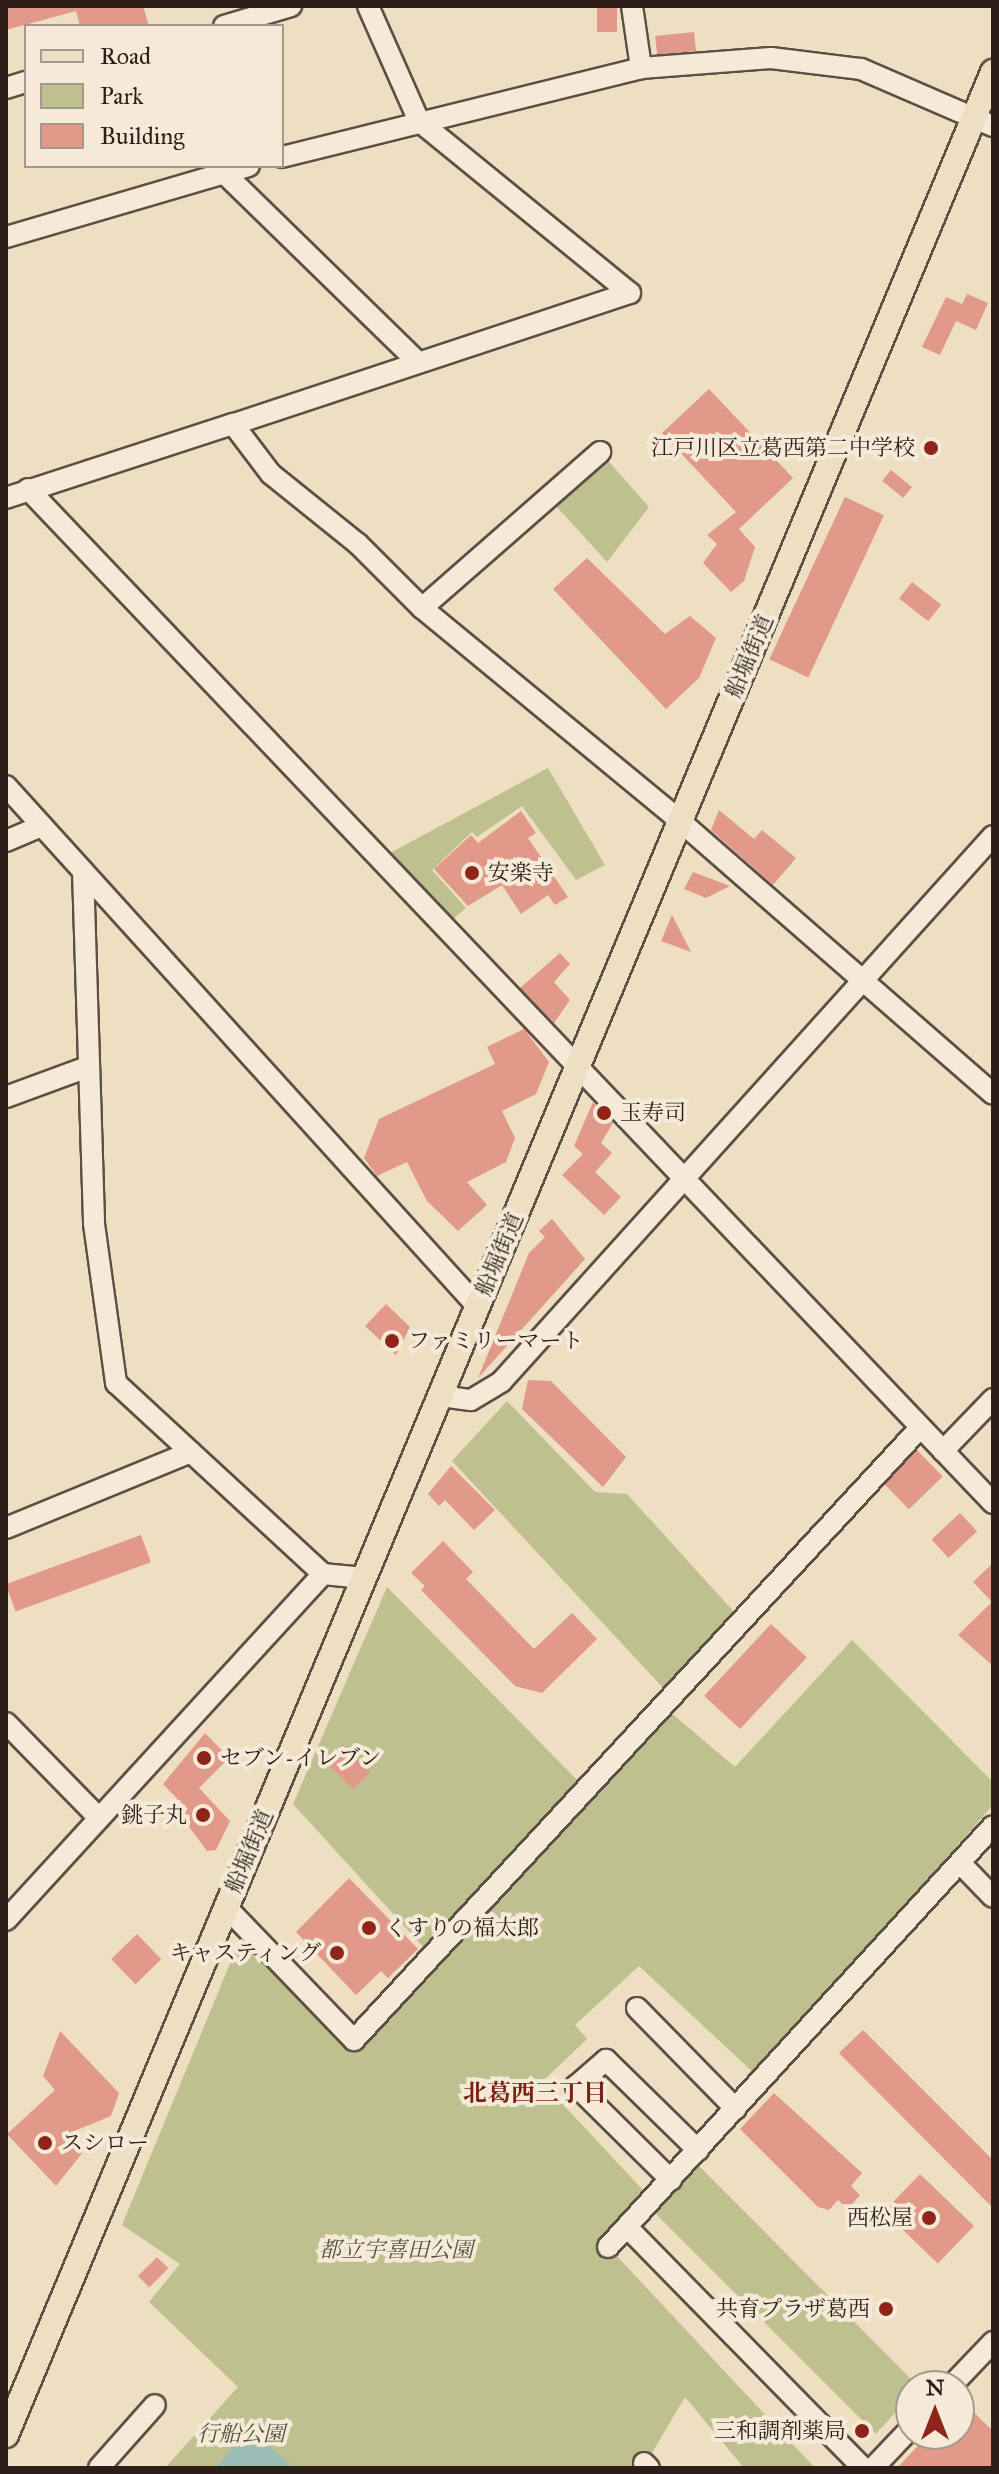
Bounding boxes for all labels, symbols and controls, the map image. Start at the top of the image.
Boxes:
legend [24,24,284,168]
text: Road [100,41,151,71]
text: Park [100,81,143,111]
text: Building [100,121,185,151]
place label: 江戸川区立葛西第二中学校 [651,435,915,461]
marker: 江戸川区立葛西第二中学校 [922,439,940,457]
street label: 船堀街道 [720,610,778,702]
place label: 安楽寺 [488,860,554,886]
marker: 安楽寺 [463,864,481,882]
place label: 玉寿司 [620,1100,686,1126]
marker: 玉寿司 [595,1104,613,1122]
street label: 船堀街道 [470,1208,528,1300]
place label: ファミリーマート [408,1328,584,1354]
marker: ファミリーマート [383,1332,401,1350]
place label: セブン-イレブン [220,1745,383,1771]
marker: セブン-イレブン [195,1749,213,1767]
place label: 銚子丸 [121,1802,187,1828]
street label: 船堀街道 [220,1805,278,1897]
marker: 銚子丸 [194,1806,212,1824]
place label: くすりの福太郎 [385,1915,539,1941]
marker: くすりの福太郎 [360,1919,378,1937]
place label: キャスティング [167,1940,321,1966]
marker: キャスティング [328,1944,346,1962]
district label: 北葛西三丁目 [463,2080,607,2108]
place label: スシロー [61,2130,149,2156]
marker: スシロー [36,2134,54,2152]
place label: 西松屋 [847,2205,913,2231]
marker: 西松屋 [920,2209,938,2227]
park label: 都立宇喜田公園 [319,2237,473,2263]
place label: 共育プラザ葛西 [716,2296,870,2322]
marker: 共育プラザ葛西 [877,2300,895,2318]
north arrow [895,2370,975,2450]
text: N [926,2374,944,2401]
place label: 三和調剤薬局 [714,2418,846,2444]
park label: 行船公園 [197,2421,285,2447]
marker: 三和調剤薬局 [853,2422,871,2440]

